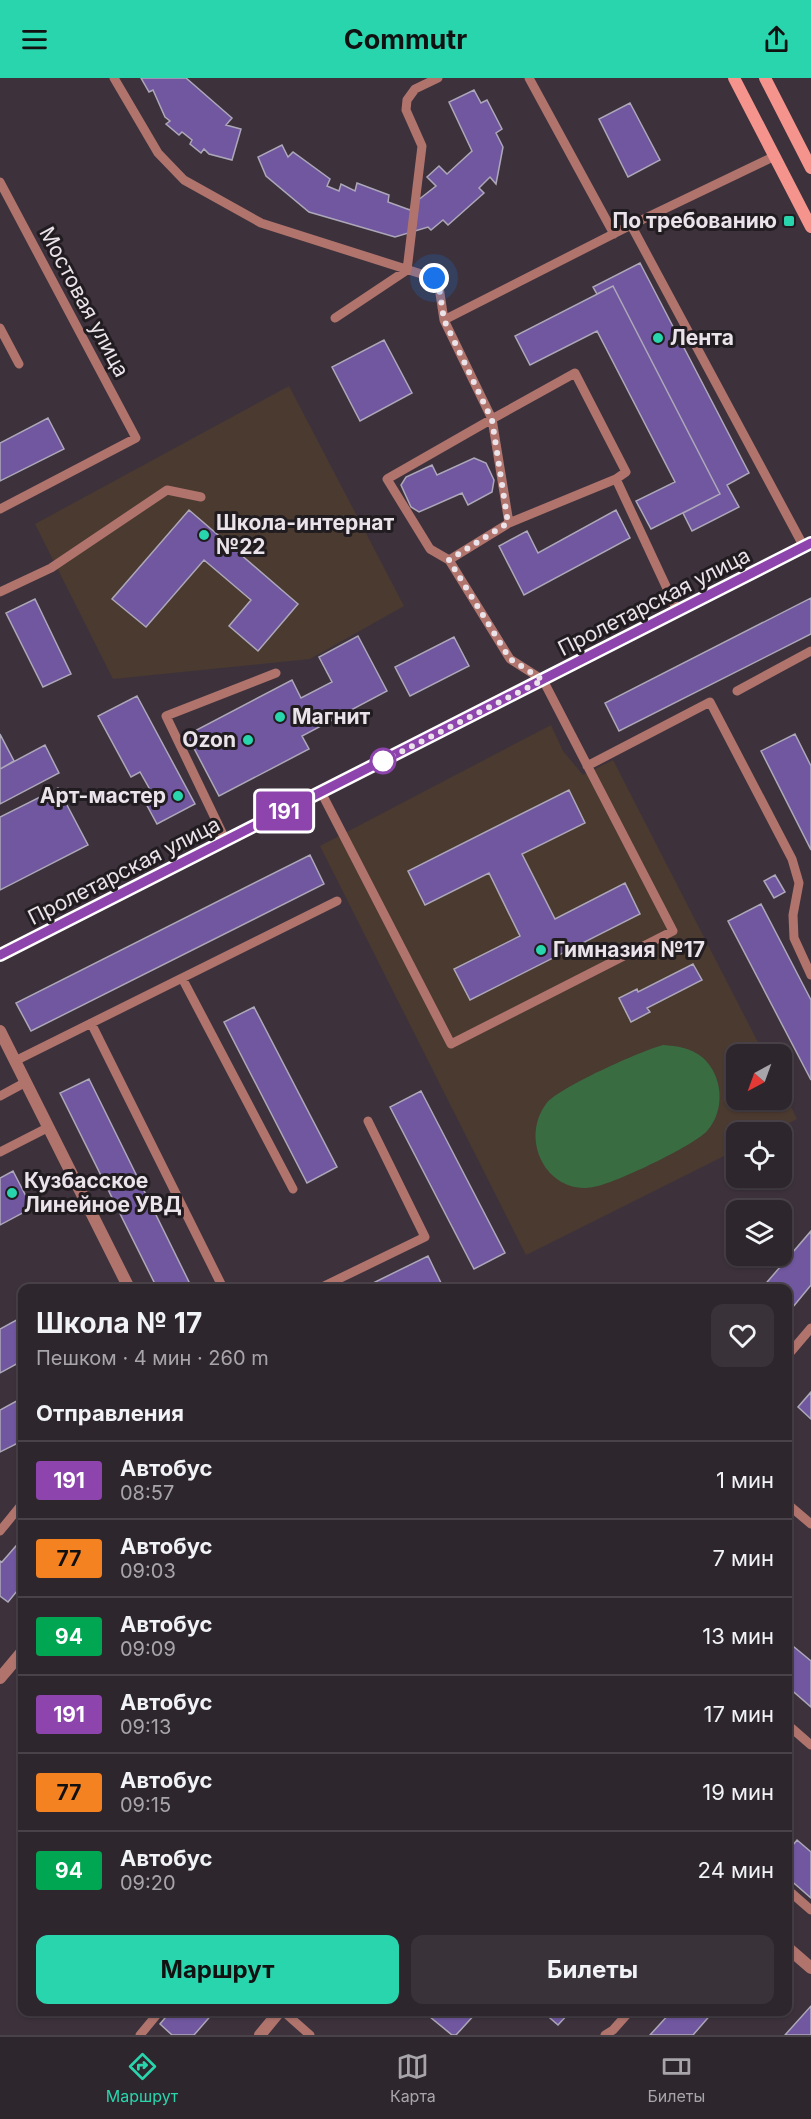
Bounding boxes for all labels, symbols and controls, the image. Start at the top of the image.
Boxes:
icon: menu [18,23,51,56]
text: Commutr [344,23,467,56]
icon: share [760,23,793,56]
place label: По требованию [612,208,777,233]
marker: По требованию [782,214,796,228]
street label: Мостовая улица [34,222,135,381]
your location [419,263,449,293]
place label: Лента [670,325,734,350]
marker: Лента [651,331,665,345]
place label: Школа-интернат №22 [216,510,394,559]
marker: Школа-интернат №22 [197,528,211,542]
street label: Пролетарская улица [554,542,754,661]
place label: Магнит [292,704,371,729]
marker: Магнит [273,710,287,724]
place label: Ozon [182,727,236,752]
marker: Ozon [241,733,255,747]
unlabelled marker [370,748,396,774]
place label: Арт-мастер [40,783,166,808]
marker: Арт-мастер [171,789,185,803]
line badge: 191 [250,792,318,830]
text: 191 [268,799,300,824]
street label: Пролетарская улица [24,811,224,930]
place label: Гимназия №17 [553,937,705,962]
marker: Гимназия №17 [534,943,548,957]
north arrow [726,1044,792,1110]
map controls [726,1044,792,1266]
button: locate [726,1122,792,1188]
place label: Кузбасское Линейное УВД [24,1168,182,1217]
marker: Кузбасское Линейное УВД [5,1186,19,1200]
button: layers [726,1200,792,1266]
button: heart [711,1304,774,1367]
text: Школа № 17 [36,1306,202,1340]
text: Пешком · 4 мин · 260 m [36,1346,269,1370]
text: Отправления [36,1400,184,1426]
text: Автобус [120,1455,213,1481]
text: 1 мин [716,1467,774,1493]
text: 191 [53,1468,85,1493]
text: 08:57 [120,1481,174,1505]
text: Автобус [120,1533,213,1559]
text: 7 мин [712,1545,774,1571]
text: 77 [57,1546,81,1571]
text: 09:03 [120,1559,176,1583]
text: Автобус [120,1611,213,1637]
text: 13 мин [702,1623,774,1649]
text: 94 [55,1624,83,1649]
text: 09:09 [120,1637,176,1661]
text: Автобус [120,1689,213,1715]
text: 17 мин [703,1701,774,1727]
text: 191 [53,1702,85,1727]
text: 09:13 [120,1715,171,1739]
text: Автобус [120,1767,213,1793]
text: 19 мин [702,1779,774,1805]
text: 77 [57,1780,81,1805]
text: 09:15 [120,1793,171,1817]
text: Автобус [120,1845,213,1871]
text: 24 мин [698,1857,774,1883]
text: 94 [55,1858,83,1883]
text: 09:20 [120,1871,176,1895]
button: Маршрут [36,1935,399,2004]
button: Билеты [411,1935,774,2004]
tab: Маршрут [106,2050,178,2106]
tab: Карта [390,2050,436,2106]
tab: Билеты [647,2050,705,2106]

